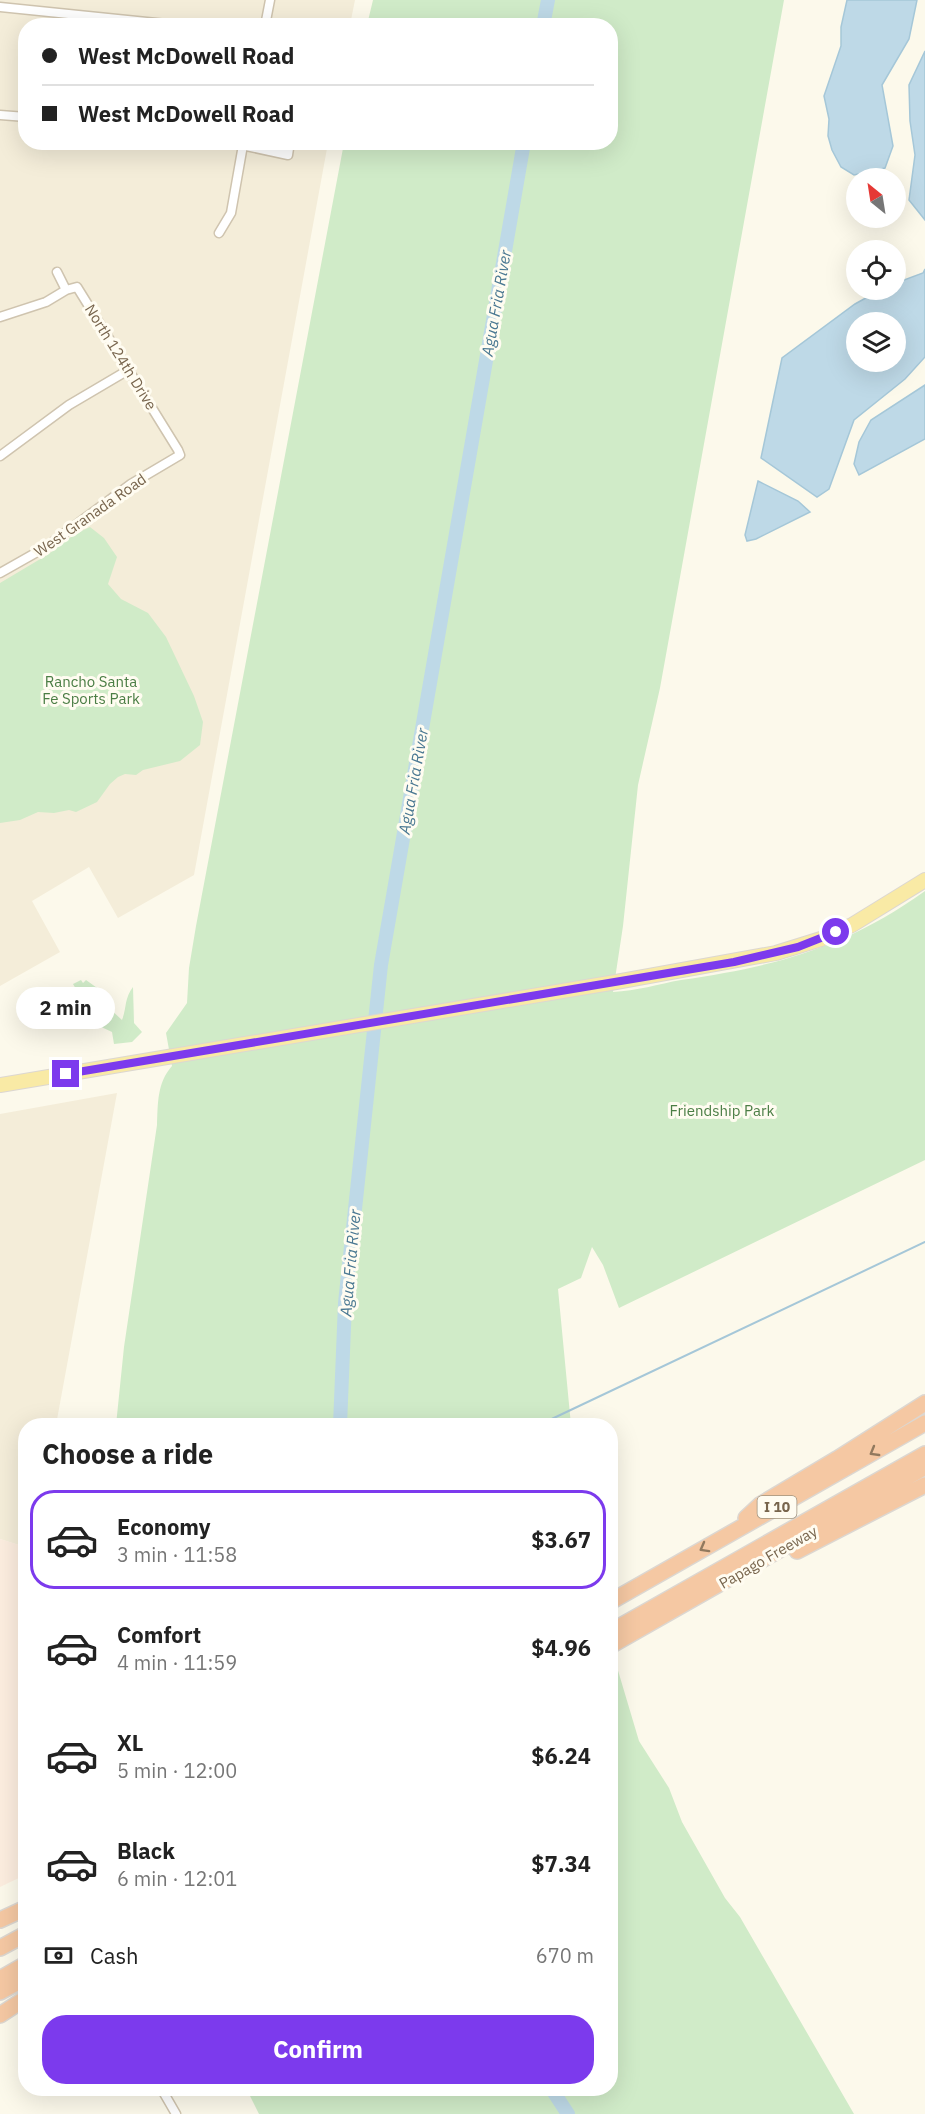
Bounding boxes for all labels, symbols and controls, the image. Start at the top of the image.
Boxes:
text: West McDowell Road [78,41,294,70]
text: West McDowell Road [78,99,294,128]
north arrow [846,168,906,228]
map controls [846,168,906,372]
button: locate [846,240,906,300]
water label: Agua Fria River [477,247,515,359]
street label: North 124th Drive [81,301,161,413]
button: layers [846,312,906,372]
street label: West Granada Road [30,469,150,561]
park label: Rancho Santa Fe Sports Park [42,672,140,708]
water label: Agua Fria River [394,725,432,837]
route start [822,918,849,945]
callout: 2 min [16,987,116,1029]
text: 2 min [39,994,92,1021]
route end [52,1060,79,1087]
park label: Friendship Park [670,1101,775,1120]
water label: Agua Fria River [335,1207,365,1318]
text: Choose a ride [42,1436,213,1471]
one-way arrow [870,1445,880,1456]
road number: I 10 [758,1496,796,1518]
text: Economy [117,1512,211,1541]
icon: car [45,1513,99,1567]
street label: Papago Freeway [716,1521,821,1593]
text: $3.67 [531,1525,591,1554]
text: 3 min · 11:58 [117,1541,237,1568]
one-way arrow [700,1541,711,1552]
text: Comfort [117,1620,201,1649]
icon: car [45,1621,99,1675]
text: $4.96 [531,1633,591,1662]
text: 4 min · 11:59 [117,1649,237,1676]
text: XL [117,1728,143,1757]
icon: car [45,1729,99,1783]
text: $6.24 [531,1741,591,1770]
text: 5 min · 12:00 [117,1757,237,1784]
text: Black [117,1836,175,1865]
icon: car [45,1837,99,1891]
text: $7.34 [531,1849,591,1878]
text: 6 min · 12:01 [117,1865,237,1892]
icon: cash [42,1939,75,1972]
text: Cash [90,1941,139,1970]
text: 670 m [536,1942,594,1969]
button: Confirm [42,2015,594,2084]

